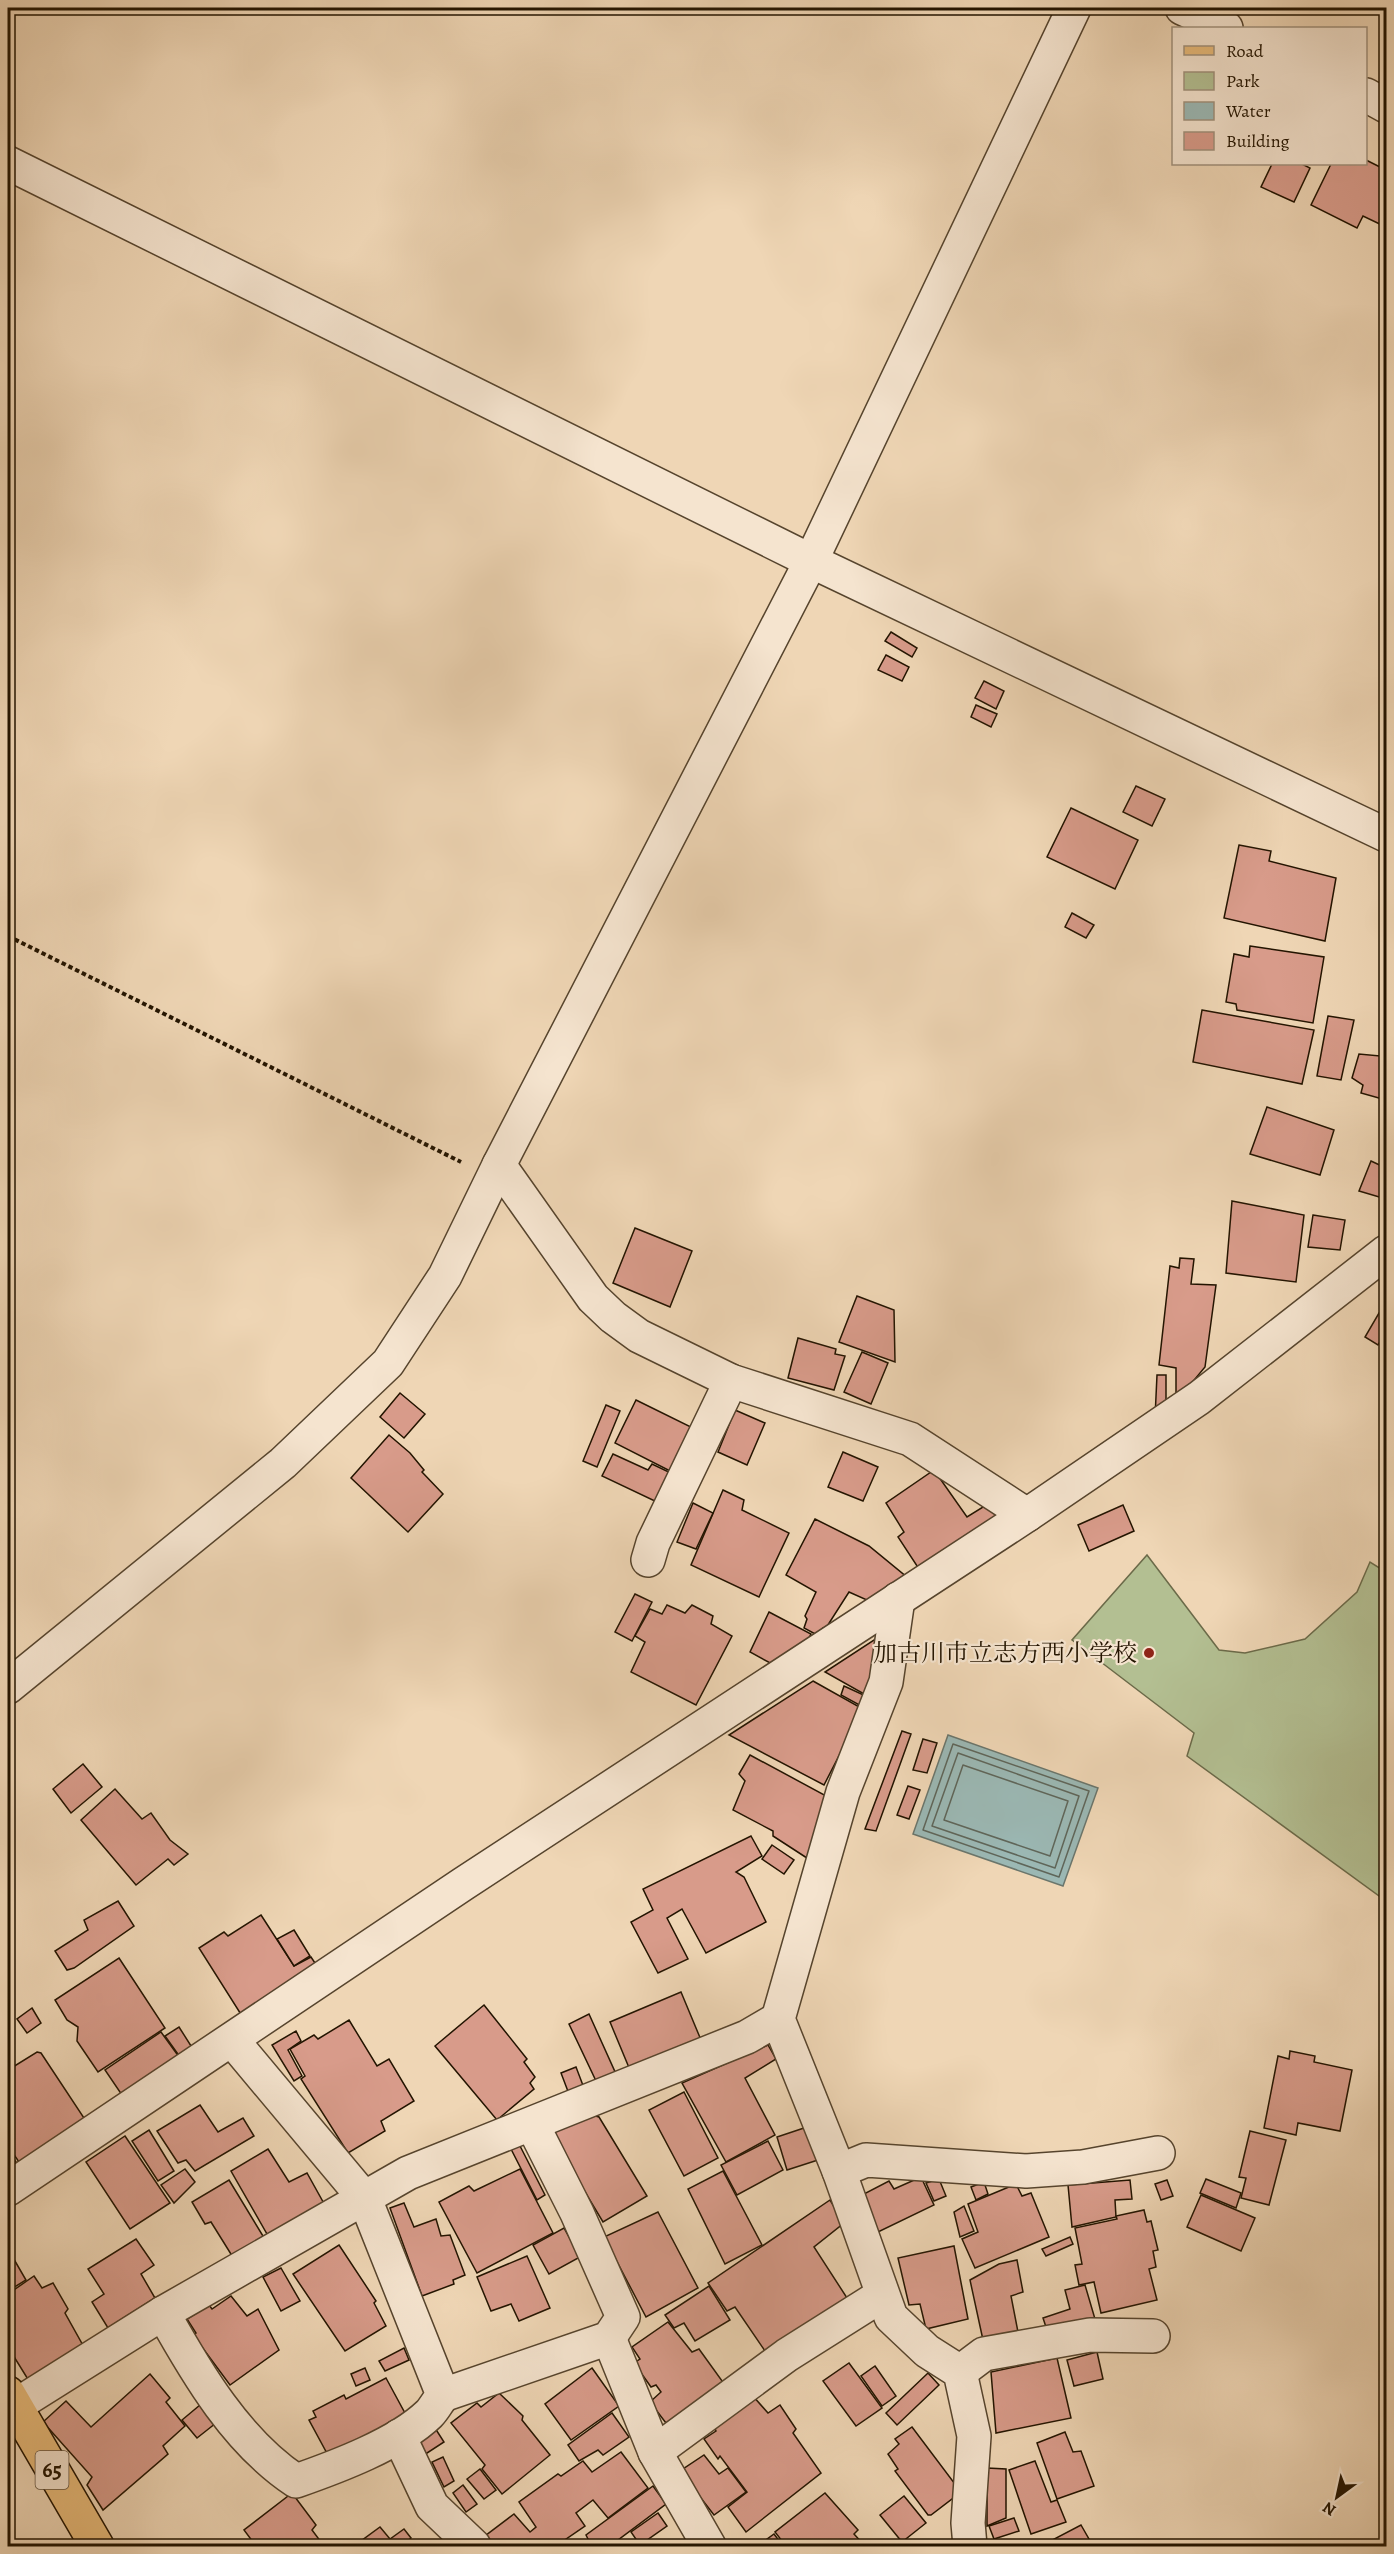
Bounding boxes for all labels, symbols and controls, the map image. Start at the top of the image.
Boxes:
legend [1172,27,1367,165]
text: Road [1226,39,1264,63]
text: Park [1226,69,1260,93]
text: Water [1225,99,1271,123]
text: Building [1226,129,1290,153]
place label: 加古川市立志方西小学校 [873,1637,1137,1669]
marker: 加古川市立志方西小学校 [1142,1646,1156,1660]
road number: 65 [36,2451,68,2489]
north arrow [1307,2467,1367,2527]
text: N [1318,2496,1340,2521]

